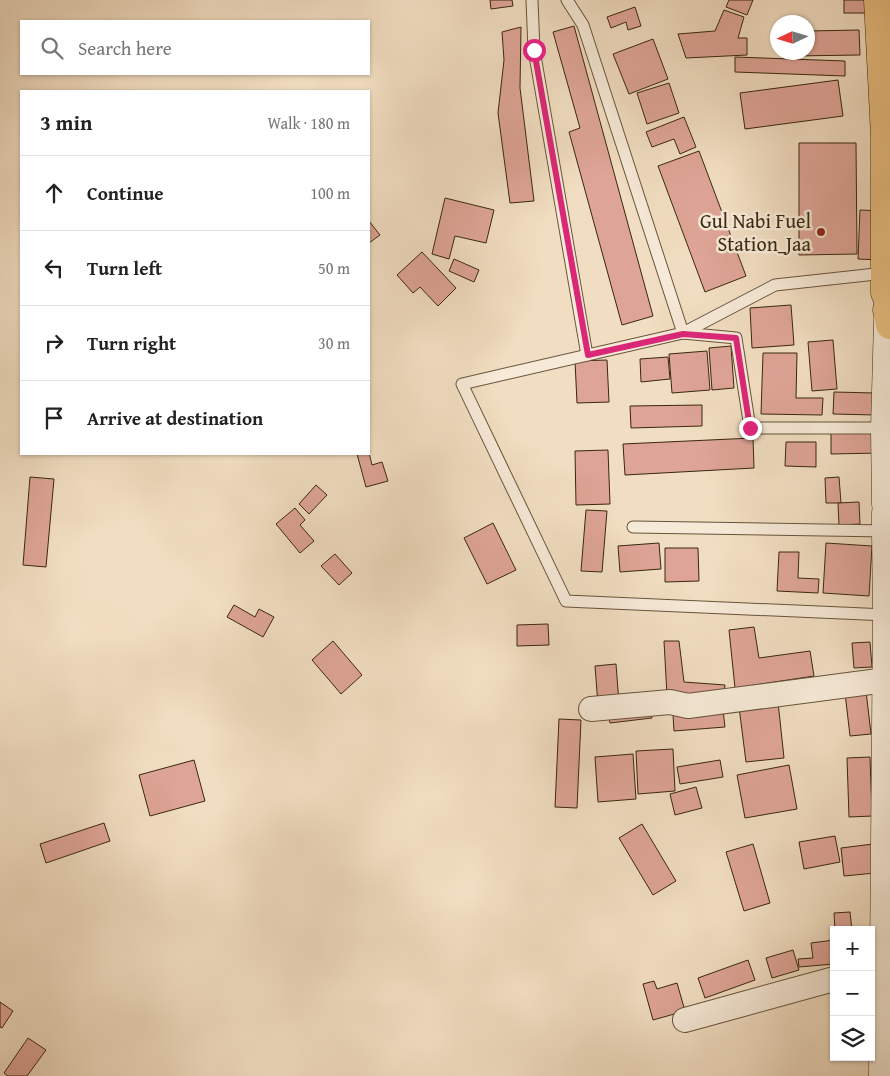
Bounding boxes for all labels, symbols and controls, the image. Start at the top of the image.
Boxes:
north arrow [770,15,815,60]
search box [20,20,370,75]
icon: search [38,34,66,62]
text: Search here [78,34,172,62]
route start [523,39,546,62]
text: 3 min [40,107,92,138]
text: Walk · 180 m [267,111,350,135]
icon: ahead [40,179,68,207]
text: Continue [87,179,164,207]
text: 100 m [310,181,350,205]
place label: Gul Nabi Fuel Station_Jaa [700,206,812,258]
marker: Gul Nabi Fuel Station_Jaa [815,226,827,238]
icon: left [40,254,68,282]
text: Turn left [87,254,162,282]
text: 50 m [318,256,350,280]
icon: right [40,329,68,357]
text: Turn right [87,329,176,357]
text: 30 m [318,331,350,355]
icon: arrive [40,404,68,432]
text: Arrive at destination [87,404,263,432]
route end [739,417,762,440]
map controls [830,926,875,1061]
button: + [830,926,875,971]
button: − [830,971,875,1016]
button: layers [830,1016,875,1061]

